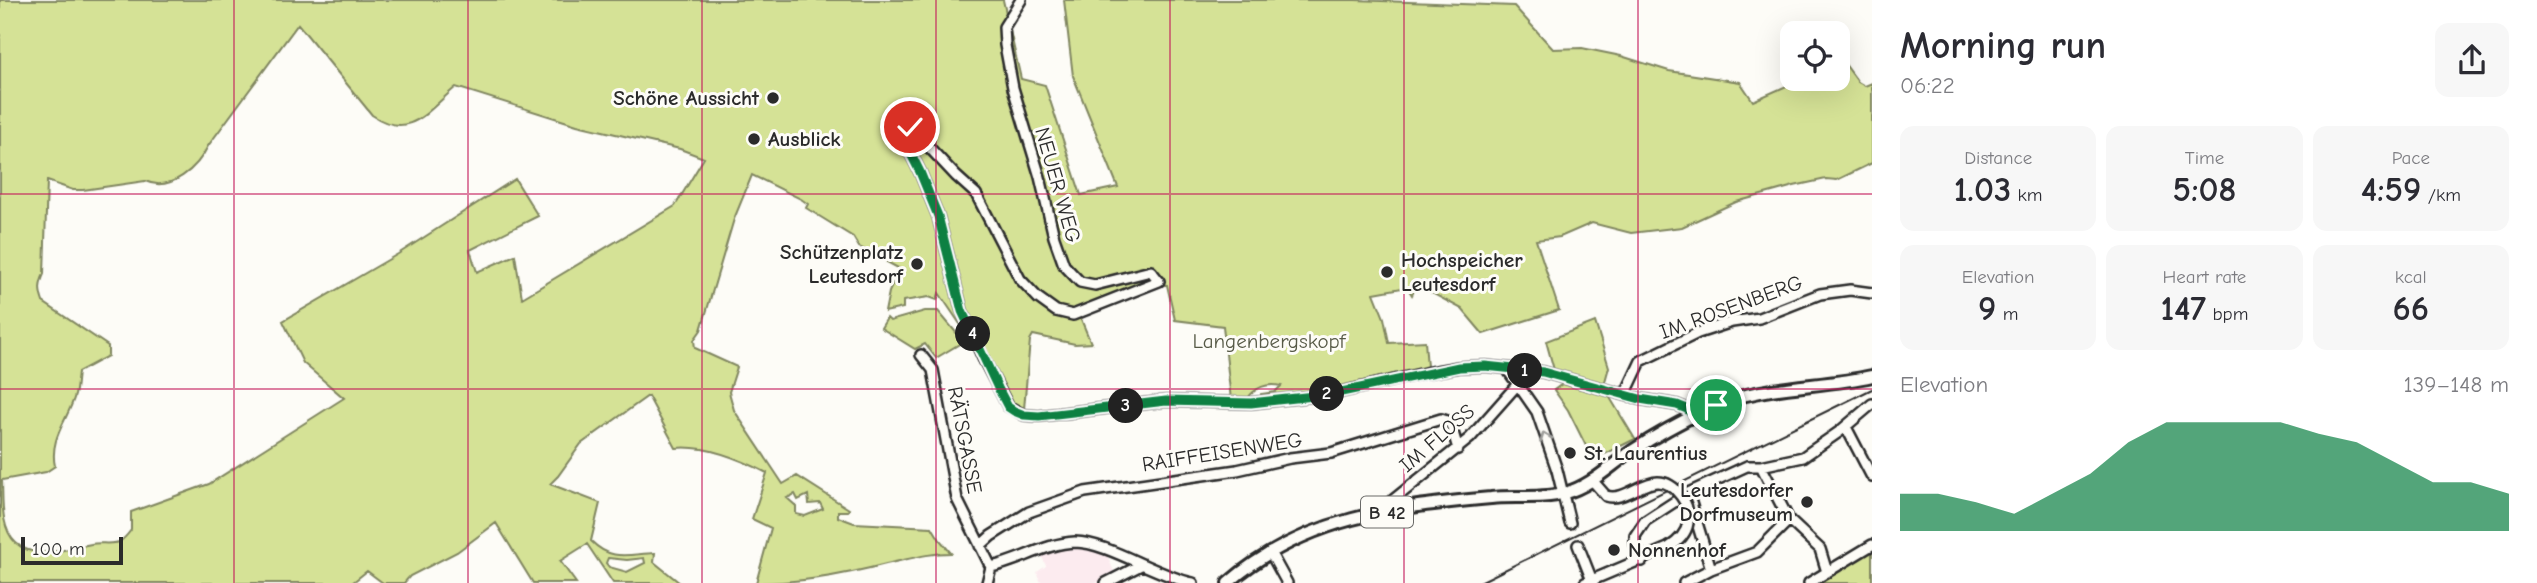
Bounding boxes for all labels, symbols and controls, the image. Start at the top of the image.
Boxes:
map controls [1780,21,1850,91]
button: locate [1780,21,1850,91]
button: share [2435,23,2509,97]
text: Morning run [1900,24,2106,68]
text: 06:22 [1900,72,1955,99]
place label: Schöne Aussicht [613,86,760,110]
marker: Schöne Aussicht [765,90,781,106]
pin [880,97,940,157]
icon: check [891,108,929,146]
street label: NEUER WEG [1030,125,1086,245]
place label: Ausblick [768,127,841,151]
marker: Ausblick [746,131,762,147]
text: Distance [1964,147,2032,169]
text: Time [2185,147,2224,169]
text: Pace [2392,147,2430,169]
text: 1.03 [1954,169,2011,210]
text: 5:08 [2173,169,2236,210]
text: 4:59 [2361,169,2421,210]
text: km [2011,184,2042,206]
text: /km [2421,184,2461,206]
place label: Schützenplatz Leutesdorf [780,240,904,288]
place label: Hochspeicher Leutesdorf [1401,248,1523,296]
marker: Schützenplatz Leutesdorf [909,256,925,272]
marker: Hochspeicher Leutesdorf [1379,264,1395,280]
text: Elevation [1962,266,2035,288]
text: Heart rate [2163,266,2246,288]
text: kcal [2395,266,2427,288]
street label: IM ROSENBERG [1656,270,1806,344]
text: 9 [1978,288,1996,329]
text: 147 [2161,288,2206,329]
text: 66 [2393,288,2429,329]
text: m [1996,303,2018,325]
text: bpm [2206,303,2248,325]
pin: 4 [956,316,990,352]
text: 4 [968,322,977,344]
park label: Langenbergskopf [1193,329,1347,353]
pin: 1 [1508,354,1542,388]
text: 1 [1521,359,1528,381]
text: Elevation [1900,371,1988,398]
text: 139–148 m [2403,371,2509,398]
pin [1686,375,1746,435]
pin: 2 [1310,376,1344,412]
text: 2 [1322,382,1331,404]
street label: RÄTSGASSE [943,384,987,496]
icon: arrive [1697,386,1735,424]
pin: 3 [1108,388,1144,424]
text: 3 [1121,394,1130,416]
street label: IM FLOSS [1395,399,1479,477]
street label: RAIFFEISENWEG [1140,427,1304,477]
one-way arrow [1539,431,1553,443]
place label: St. Laurentius [1584,441,1707,465]
marker: St. Laurentius [1562,445,1578,461]
place label: Leutesdorfer Dorfmuseum [1679,478,1794,526]
marker: Leutesdorfer Dorfmuseum [1799,494,1815,510]
road number: B 42 [1361,496,1413,527]
scale bar [21,534,122,566]
text: 100 m [32,538,85,560]
place label: Nonnenhof [1628,538,1727,562]
marker: Nonnenhof [1606,542,1622,558]

